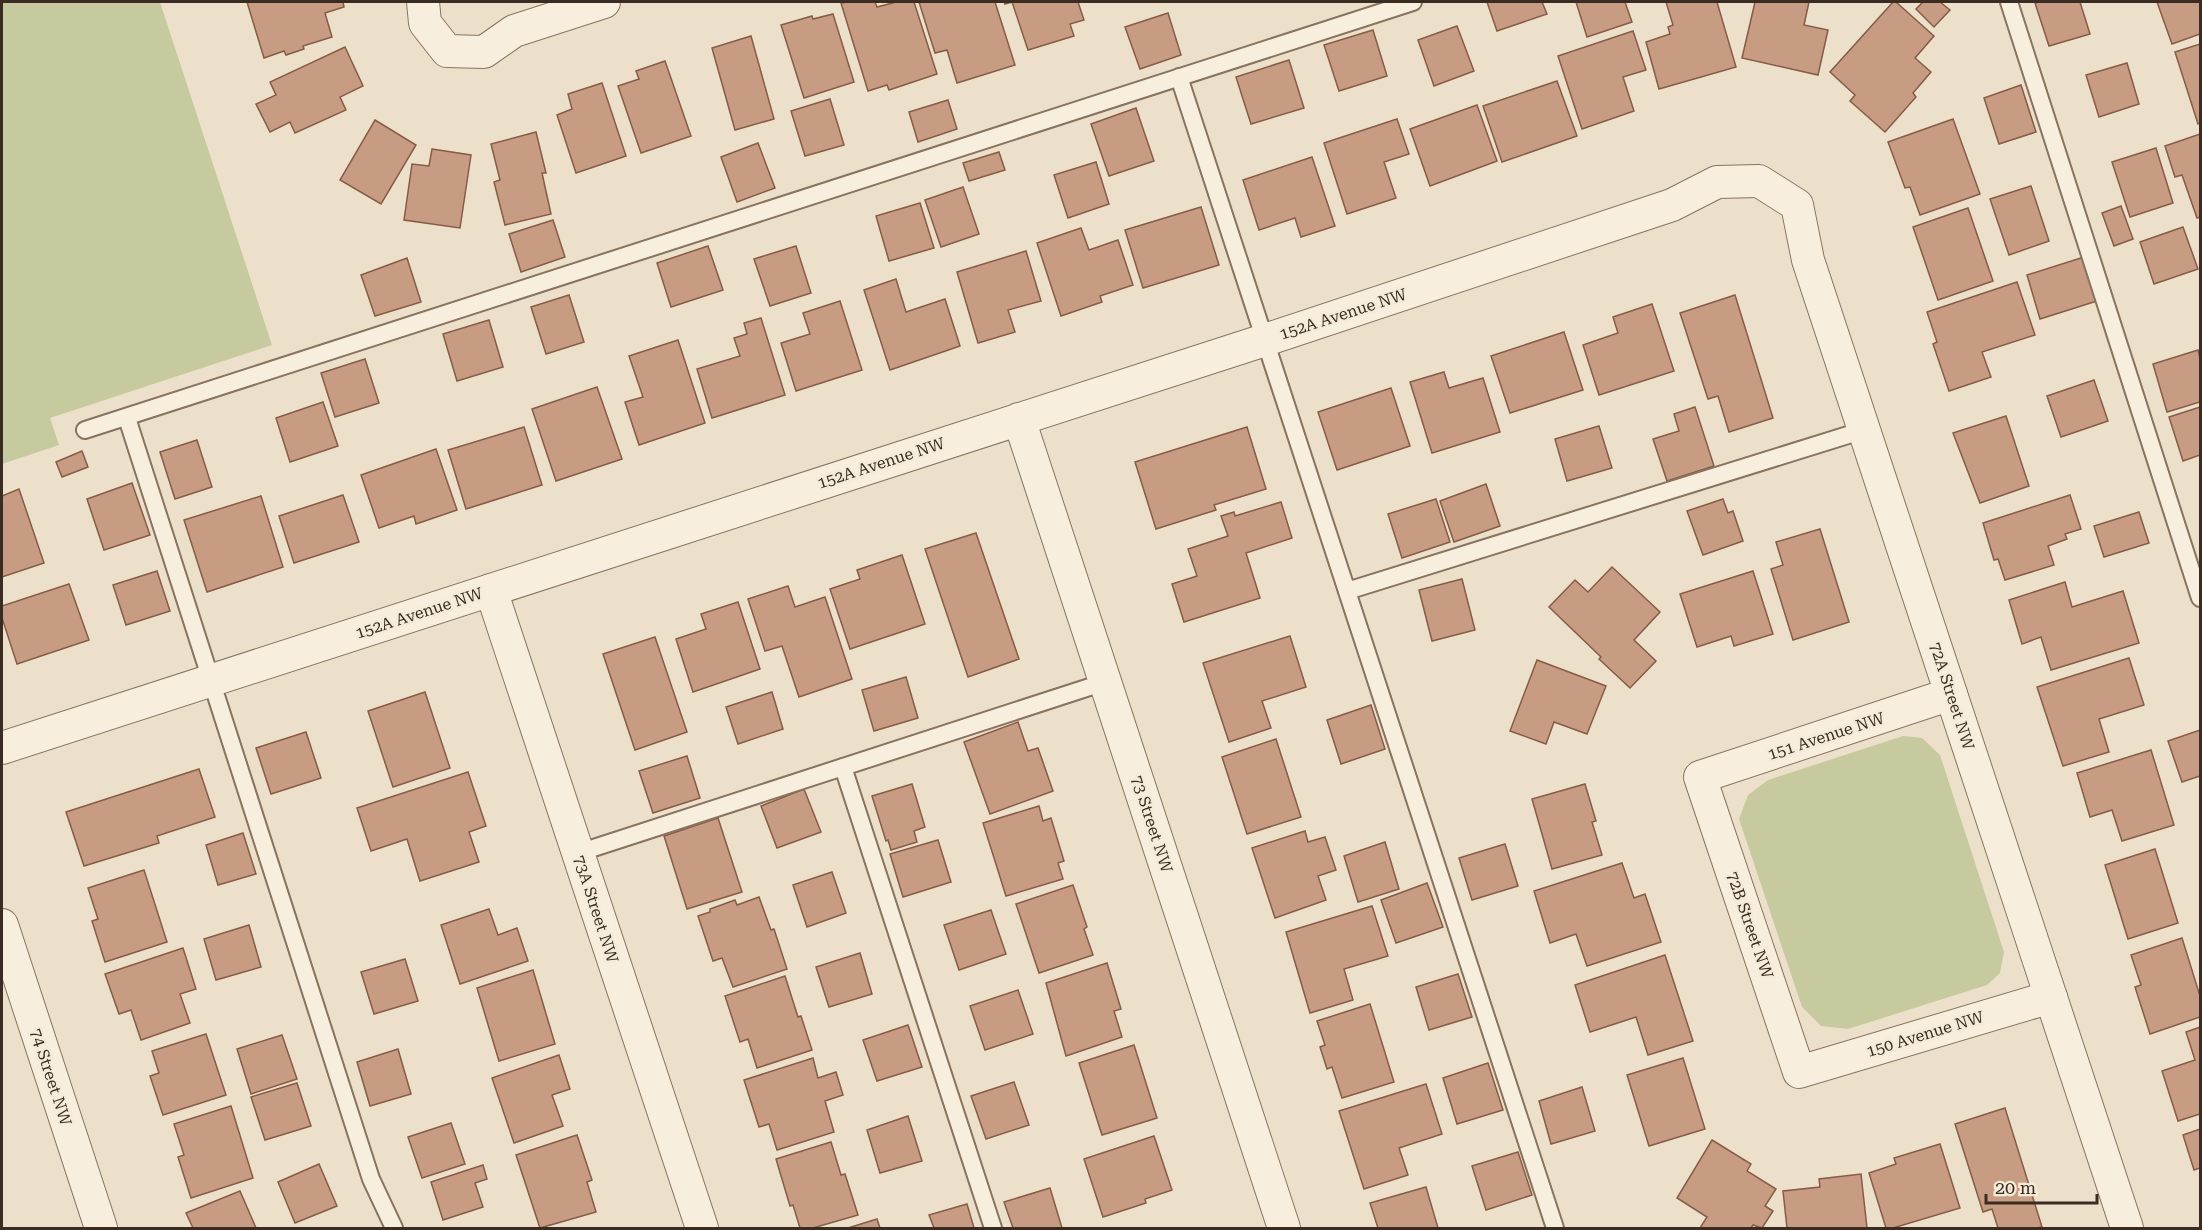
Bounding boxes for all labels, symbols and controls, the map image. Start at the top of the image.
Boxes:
street label: 152A Avenue NW [1277,284,1410,344]
street label: 152A Avenue NW [815,433,948,493]
street label: 152A Avenue NW [353,583,486,643]
street label: 72A Street NW [1926,640,1979,753]
street label: 151 Avenue NW [1765,708,1887,764]
street label: 73 Street NW [1127,773,1177,876]
street label: 73A Street NW [570,853,623,966]
street label: 72B Street NW [1723,869,1777,982]
street label: 150 Avenue NW [1864,1007,1987,1061]
street label: 74 Street NW [26,1026,76,1129]
scale bar [1986,1167,2097,1205]
text: 20 m [1995,1177,2036,1198]

